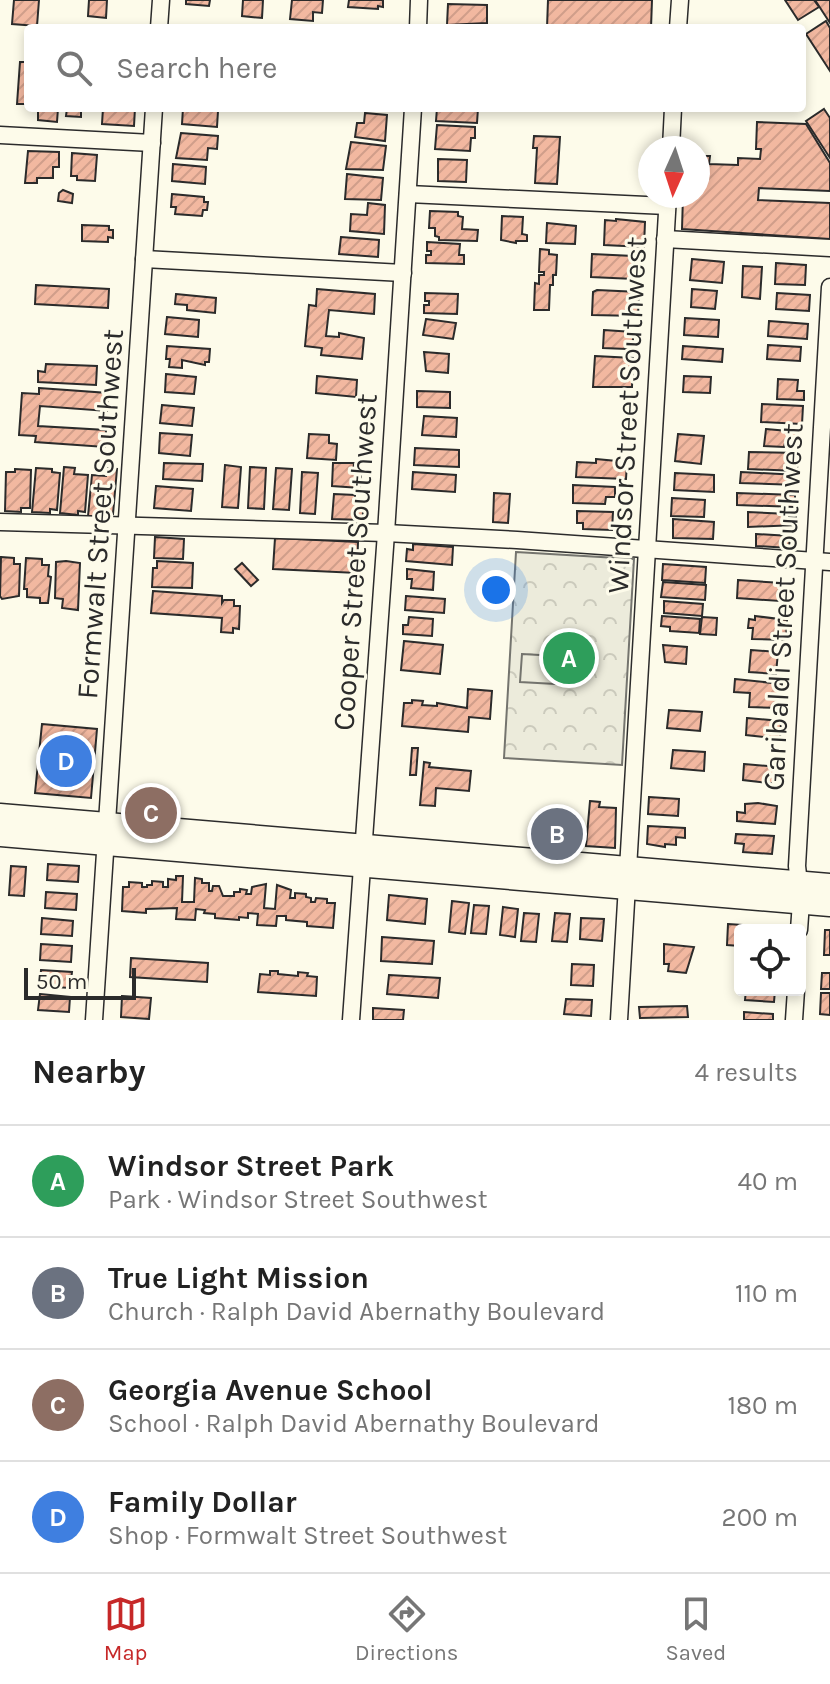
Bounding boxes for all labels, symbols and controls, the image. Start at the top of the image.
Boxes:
search box [24,24,806,112]
icon: search [52,46,96,90]
text: Search here [116,50,277,86]
north arrow [638,136,710,208]
street label: Windsor Street Southwest [600,236,654,594]
street label: Formwalt Street Southwest [69,328,131,700]
street label: Cooper Street Southwest [325,392,385,732]
street label: Garibaldi Street Southwest [755,422,811,792]
your location [476,570,516,610]
pin: A [543,628,595,688]
pin: D [40,731,92,791]
pin: C [125,783,177,843]
pin: B [531,804,583,864]
map controls [734,924,806,996]
button: locate [734,924,806,996]
scale bar [24,964,136,1000]
text: 50 m [36,969,87,995]
text: Nearby [32,1052,146,1092]
text: 4 results [694,1057,798,1088]
text: Windsor Street Park [108,1148,394,1184]
text: A [50,1166,66,1197]
text: 40 m [738,1166,798,1197]
text: Park · Windsor Street Southwest [108,1184,488,1215]
text: True Light Mission [108,1260,369,1296]
text: B [50,1278,66,1309]
text: 110 m [735,1278,798,1309]
text: Church · Ralph David Abernathy Boulevard [108,1296,605,1327]
text: Georgia Avenue School [108,1372,433,1408]
text: C [50,1390,66,1421]
text: 180 m [728,1390,798,1421]
text: School · Ralph David Abernathy Boulevard [108,1408,600,1439]
text: Family Dollar [108,1484,297,1520]
text: D [49,1502,67,1533]
text: 200 m [722,1502,798,1533]
text: Shop · Formwalt Street Southwest [108,1520,507,1551]
tab: Map [104,1592,148,1666]
tab: Directions [355,1592,458,1666]
tab: Saved [666,1592,726,1666]

